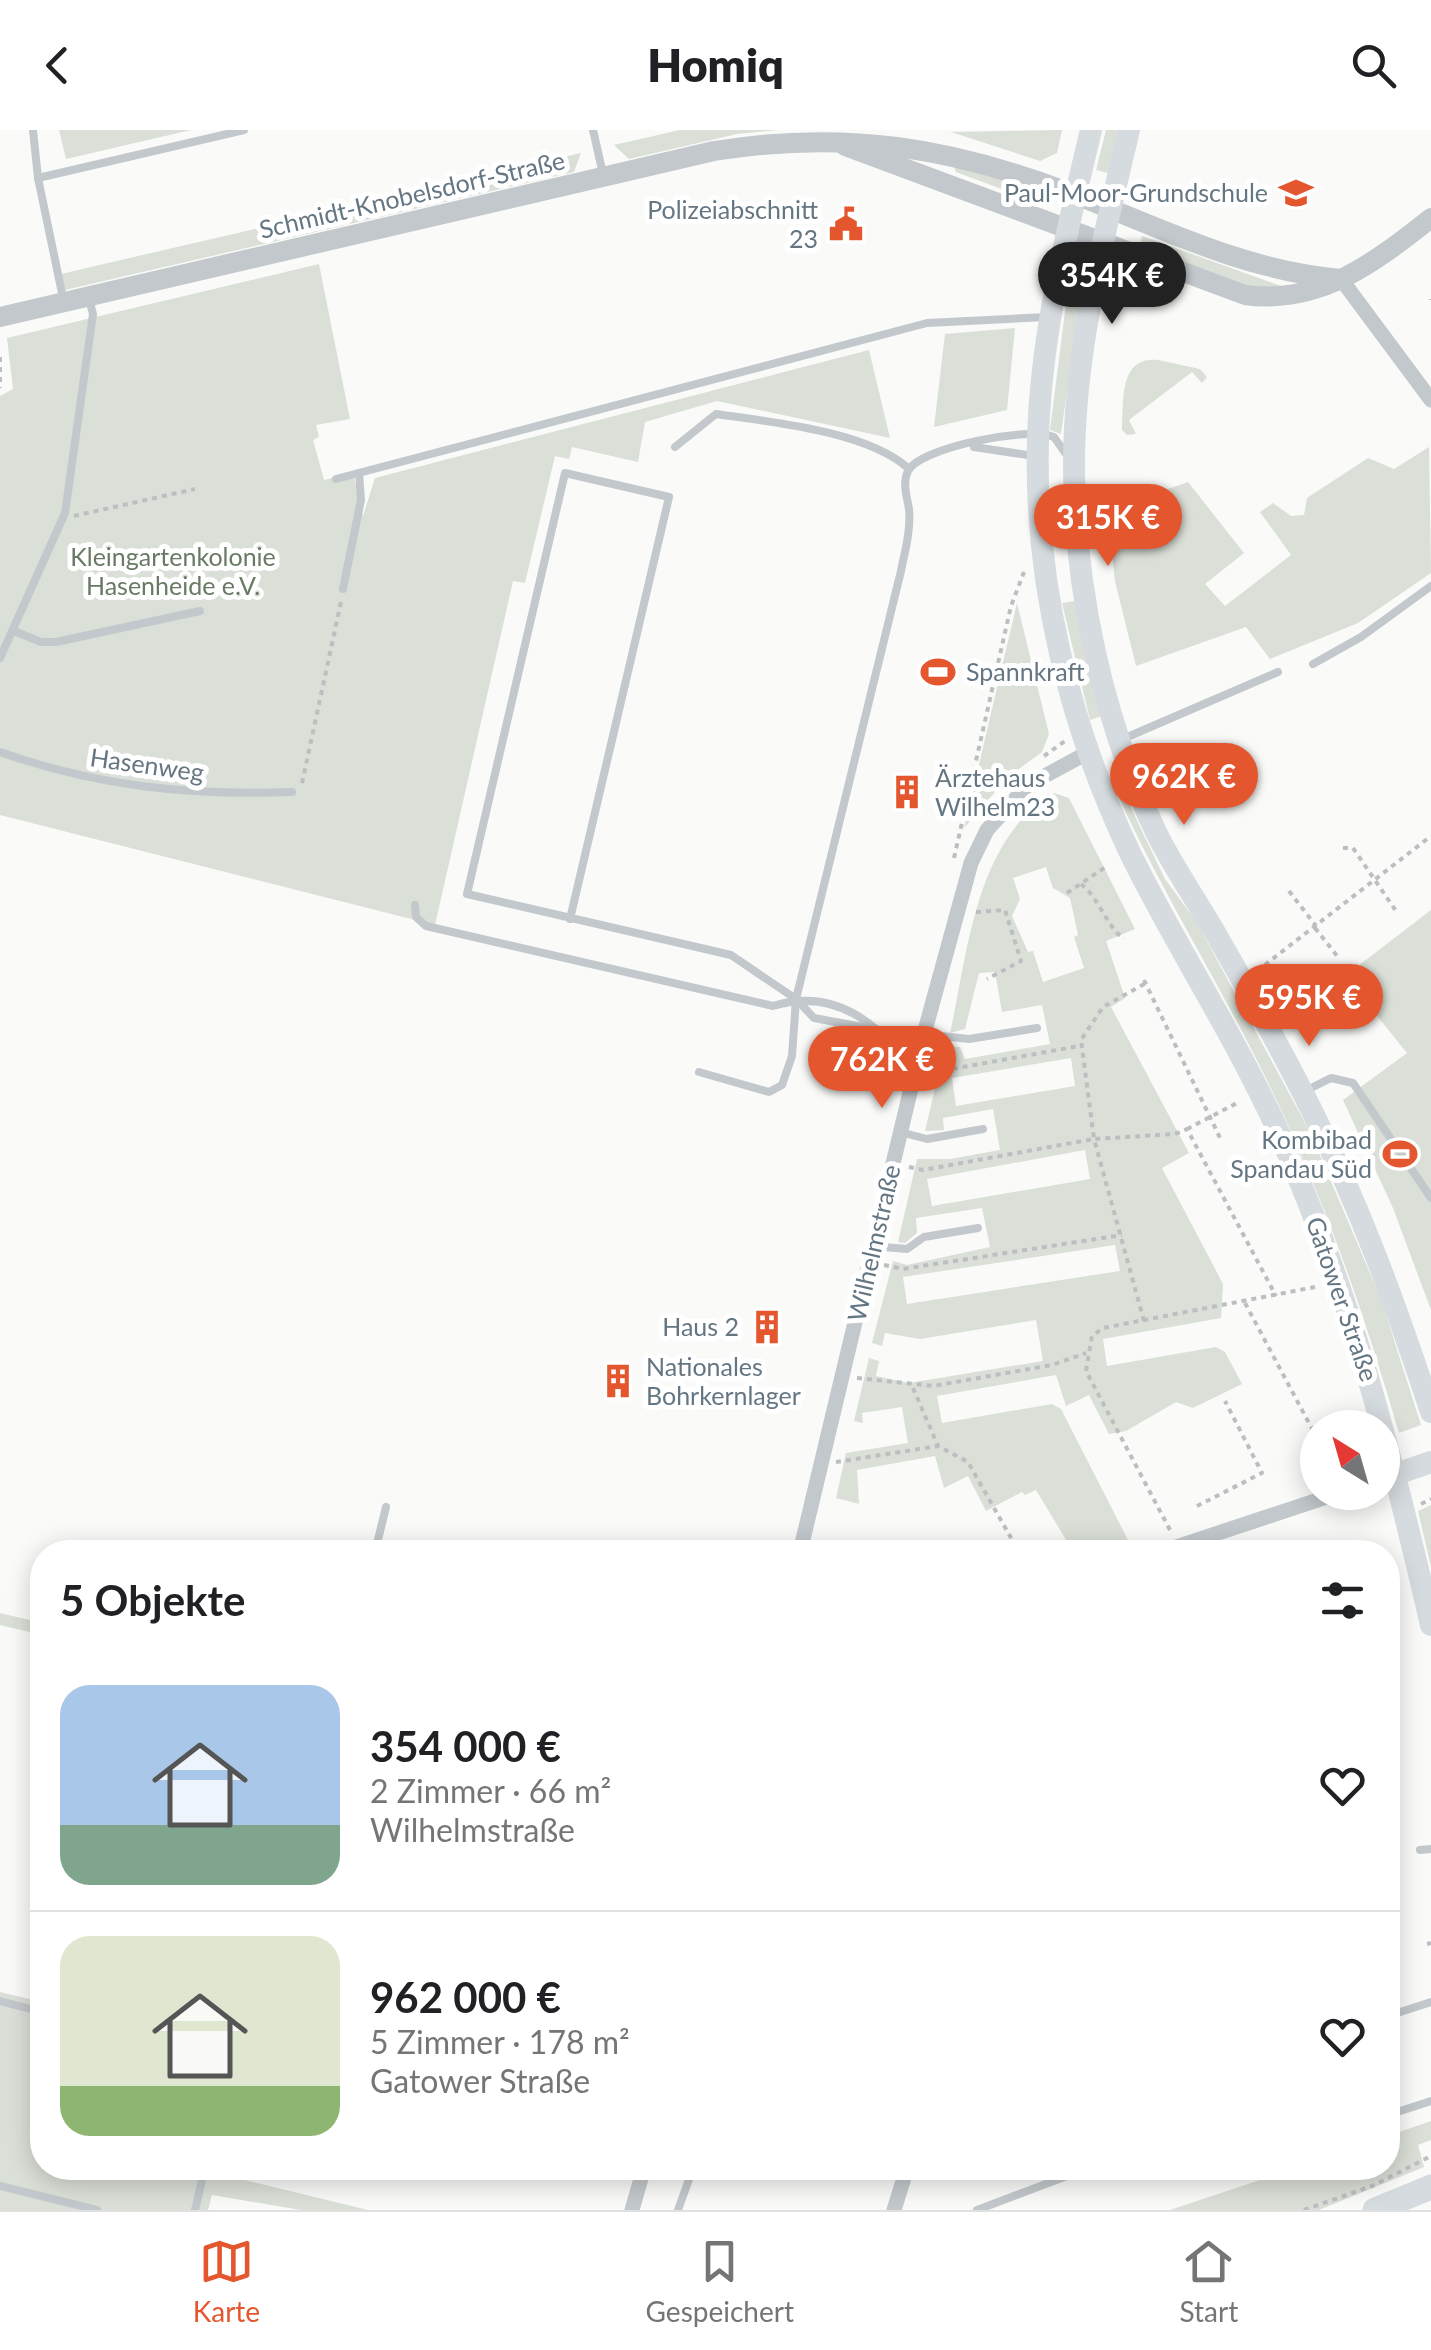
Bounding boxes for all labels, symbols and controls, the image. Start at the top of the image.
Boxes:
icon: back [30,38,85,93]
text: Homiq [647,38,784,92]
icon: search [1346,38,1401,93]
street label: Schmidt-Knobelsdorf-Straße [256,144,568,244]
school or university icon: Paul-Moor-Grundschule [1277,174,1315,212]
place label: Paul-Moor-Grundschule [1004,177,1268,207]
place label: Polizeiabschnitt 23 [647,194,818,253]
public building icon: Polizeiabschnitt 23 [827,205,865,243]
pin: 354K € [1031,242,1193,327]
text: 354K € [1060,255,1164,294]
pin: 315K € [1027,484,1189,569]
text: 315K € [1056,497,1160,536]
park label: Kleingartenkolonie Hasenheide e.V. [70,541,276,600]
sports icon: Spannkraft [919,653,957,691]
place label: Spannkraft [966,656,1085,686]
street label: Hasenweg [88,741,206,787]
pin: 962K € [1103,743,1265,828]
text: 962K € [1132,756,1236,795]
place label: Ärztehaus Wilhelm23 [935,762,1055,821]
building icon: Ärztehaus Wilhelm23 [888,773,926,811]
pin: 595K € [1228,964,1390,1049]
text: 595K € [1257,977,1361,1016]
pin: 762K € [801,1026,963,1111]
text: 762K € [830,1039,934,1078]
place label: Kombibad Spandau Süd [1230,1124,1372,1183]
sports icon: Kombibad Spandau Süd [1381,1135,1419,1173]
street label: Wilhelmstraße [840,1161,906,1324]
street label: Gatower Straße [1301,1212,1385,1385]
building icon: Haus 2 [748,1308,786,1346]
place label: Haus 2 [662,1311,739,1341]
place label: Nationales Bohrkernlager [646,1351,801,1410]
building icon: Nationales Bohrkernlager [599,1362,637,1400]
north arrow [1300,1410,1400,1510]
map controls [1300,1410,1400,1510]
icon: filters [1315,1573,1370,1628]
text: 5 Objekte [60,1575,245,1625]
text: 354 000 € [370,1721,561,1771]
icon: home [140,1725,260,1845]
icon: heart [1315,1758,1370,1813]
text: 2 Zimmer · 66 m² [370,1771,611,1810]
text: Wilhelmstraße [370,1810,575,1849]
text: 962 000 € [370,1972,561,2022]
icon: home [140,1976,260,2096]
icon: heart [1315,2009,1370,2064]
text: 5 Zimmer · 178 m² [370,2022,630,2061]
text: Gatower Straße [370,2061,590,2100]
tab: Karte [193,2234,260,2328]
tab: Gespeichert [646,2234,794,2328]
tab: Start [1179,2234,1238,2328]

